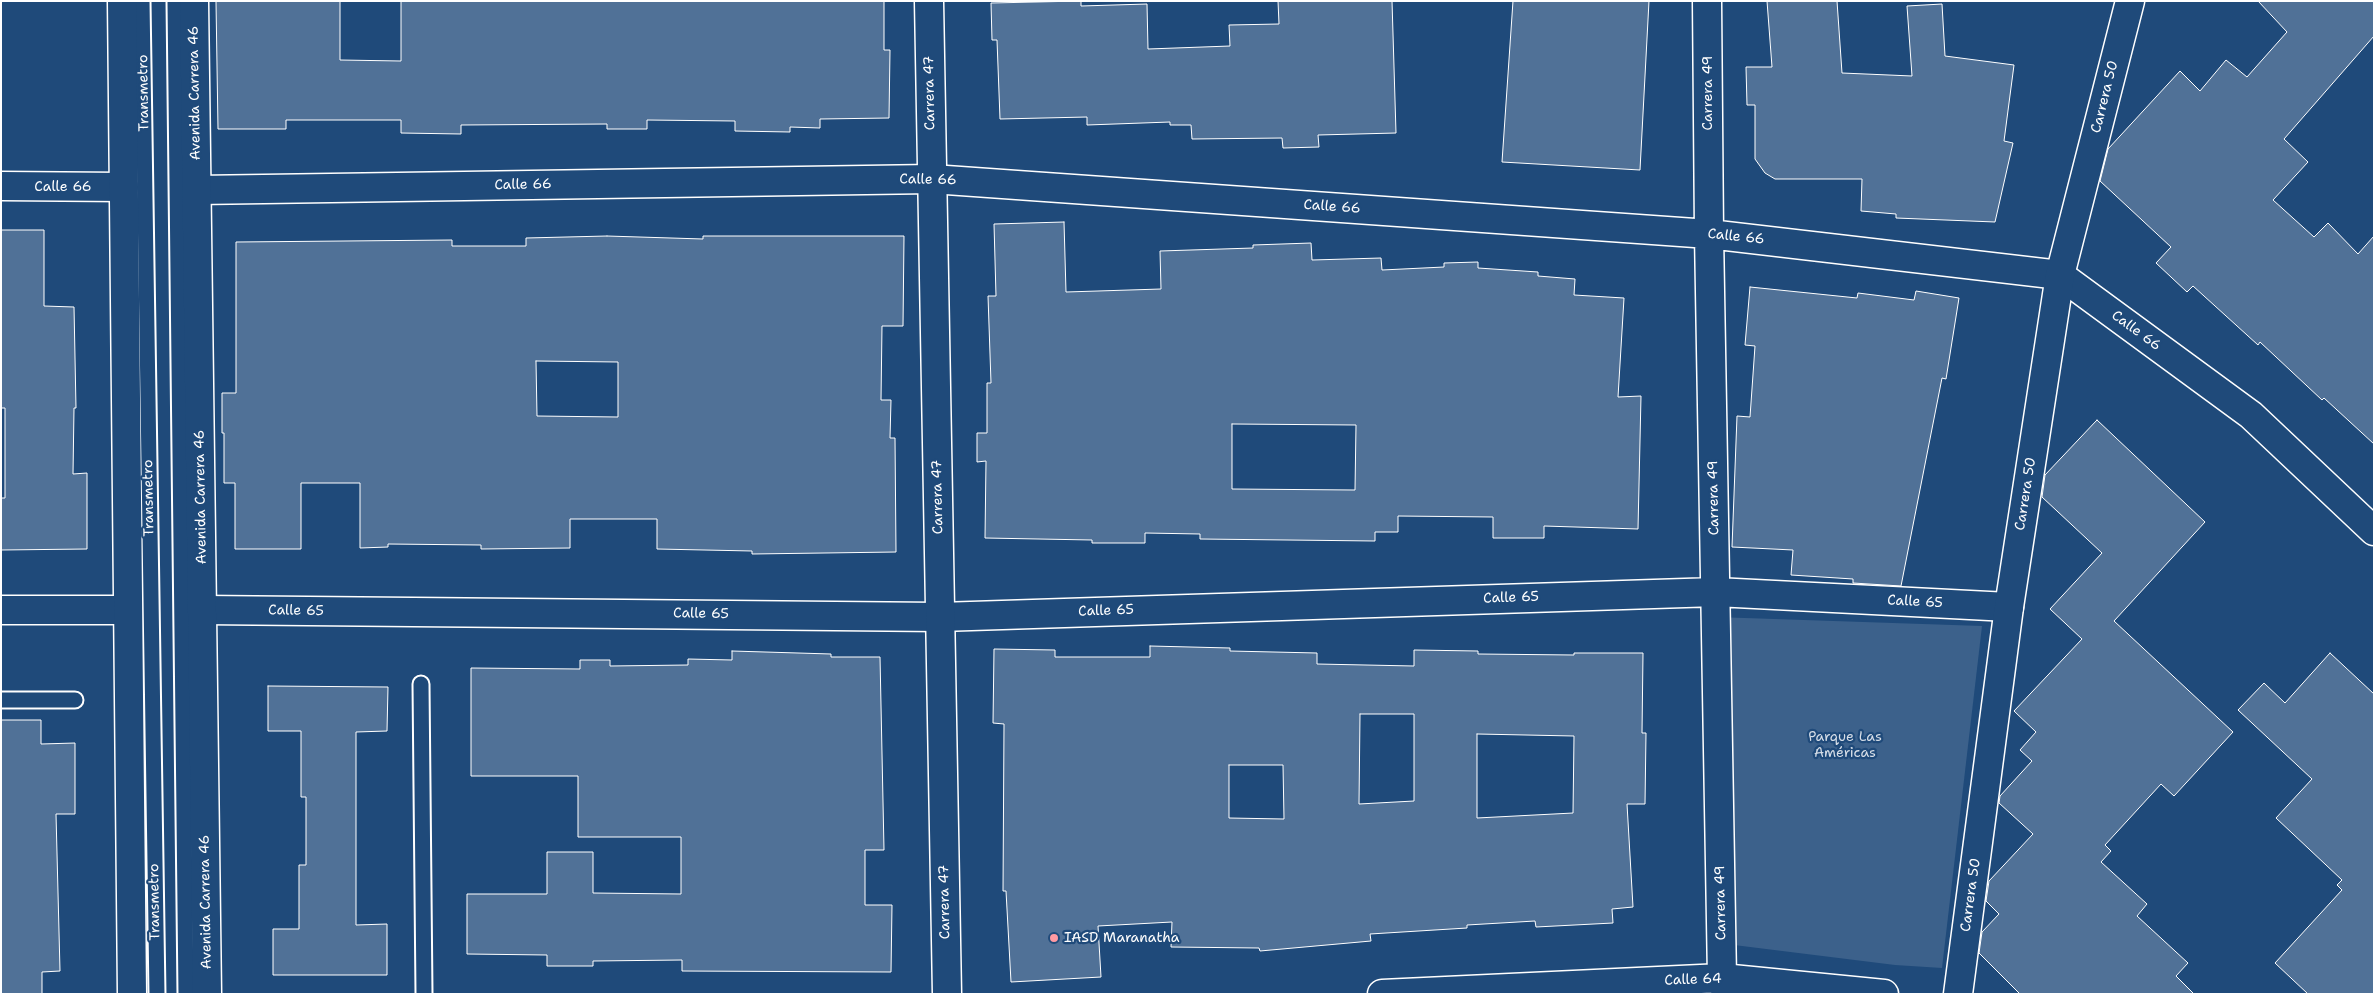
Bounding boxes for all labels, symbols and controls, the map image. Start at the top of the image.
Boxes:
street label: Avenida Carrera 46 [185,26,205,160]
street label: Transmetro [135,54,153,132]
street label: Carrera 47 [921,56,939,130]
street label: Carrera 49 [1700,56,1716,130]
street label: Carrera 50 [2088,59,2122,135]
street label: Calle 66 [899,171,957,189]
street label: Calle 66 [494,176,552,194]
street label: Calle 66 [34,179,92,195]
street label: Calle 66 [1303,197,1361,217]
street label: Calle 66 [1707,226,1765,248]
street label: Calle 66 [2108,307,2164,355]
street label: Avenida Carrera 46 [191,430,211,564]
street label: Carrera 50 [2012,456,2040,532]
street label: Transmetro [140,459,158,537]
street label: Carrera 47 [929,460,947,534]
street label: Carrera 49 [1705,460,1723,536]
street label: Calle 65 [1483,589,1539,607]
street label: Calle 65 [1887,592,1943,612]
street label: Calle 65 [268,602,324,620]
street label: Calle 65 [1078,602,1134,620]
street label: Calle 65 [673,605,729,623]
park label: Parque Las Américas [1808,729,1882,762]
street label: Avenida Carrera 46 [196,835,216,969]
street label: Carrera 50 [1958,857,1984,933]
street label: Transmetro [146,863,164,941]
street label: Carrera 47 [936,865,954,939]
street label: Carrera 49 [1712,865,1730,941]
place label: IASD Maranatha [1064,930,1180,946]
marker: IASD Maranatha [1048,932,1060,944]
street label: Calle 64 [1664,971,1722,989]

